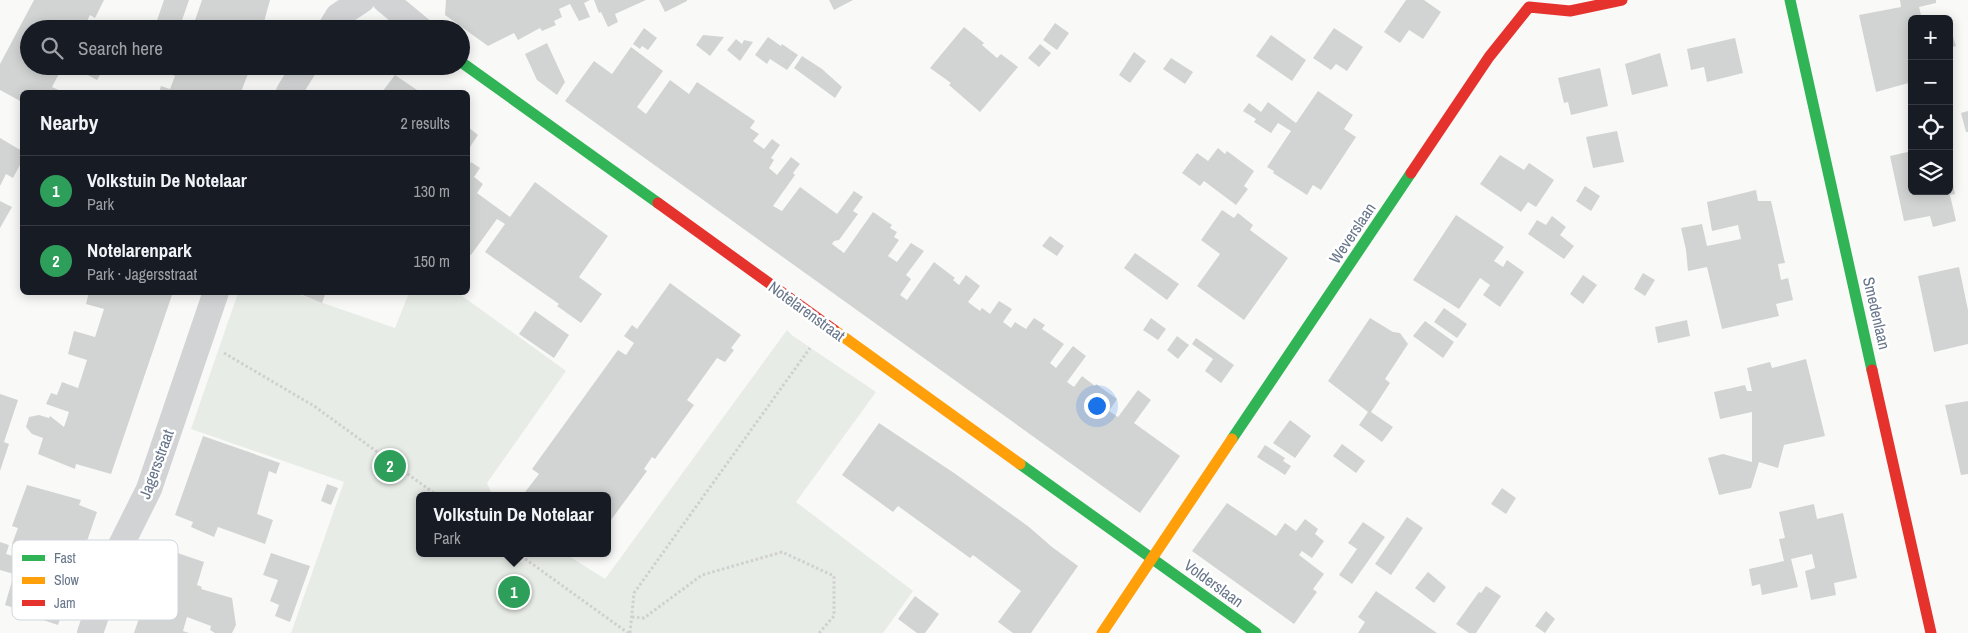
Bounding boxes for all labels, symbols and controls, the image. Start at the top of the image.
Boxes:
map controls [1908,15,1953,195]
button: + [1908,15,1953,60]
search box [20,20,470,75]
icon: search [38,34,66,62]
text: Search here [78,35,163,61]
button: − [1908,60,1953,105]
button: locate [1908,105,1953,150]
text: Nearby [40,108,98,137]
text: 2 results [400,112,450,134]
button: layers [1908,150,1953,195]
text: Volkstuin De Notelaar [87,167,247,193]
text: 1 [52,180,60,202]
text: 130 m [414,180,450,202]
text: Park [87,193,114,215]
street label: Weverslaan [1324,198,1380,268]
text: Notelarenpark [87,237,192,263]
text: 2 [52,250,60,272]
text: 150 m [414,250,450,272]
text: Park · Jagersstraat [87,263,197,285]
street label: Smedenlaan [1858,275,1896,351]
street label: Notelarenstraat [764,276,850,346]
your location [1084,393,1110,419]
street label: Jagersstraat [133,426,179,502]
pin: 2 [374,447,406,485]
popup [416,492,611,557]
text: Volkstuin De Notelaar [434,501,593,527]
text: Park [434,527,461,549]
legend [12,540,178,620]
text: Fast [54,549,76,567]
street label: Volderslaan [1180,554,1248,612]
text: Slow [54,571,80,589]
pin: 1 [498,573,530,611]
text: Jam [54,594,76,612]

